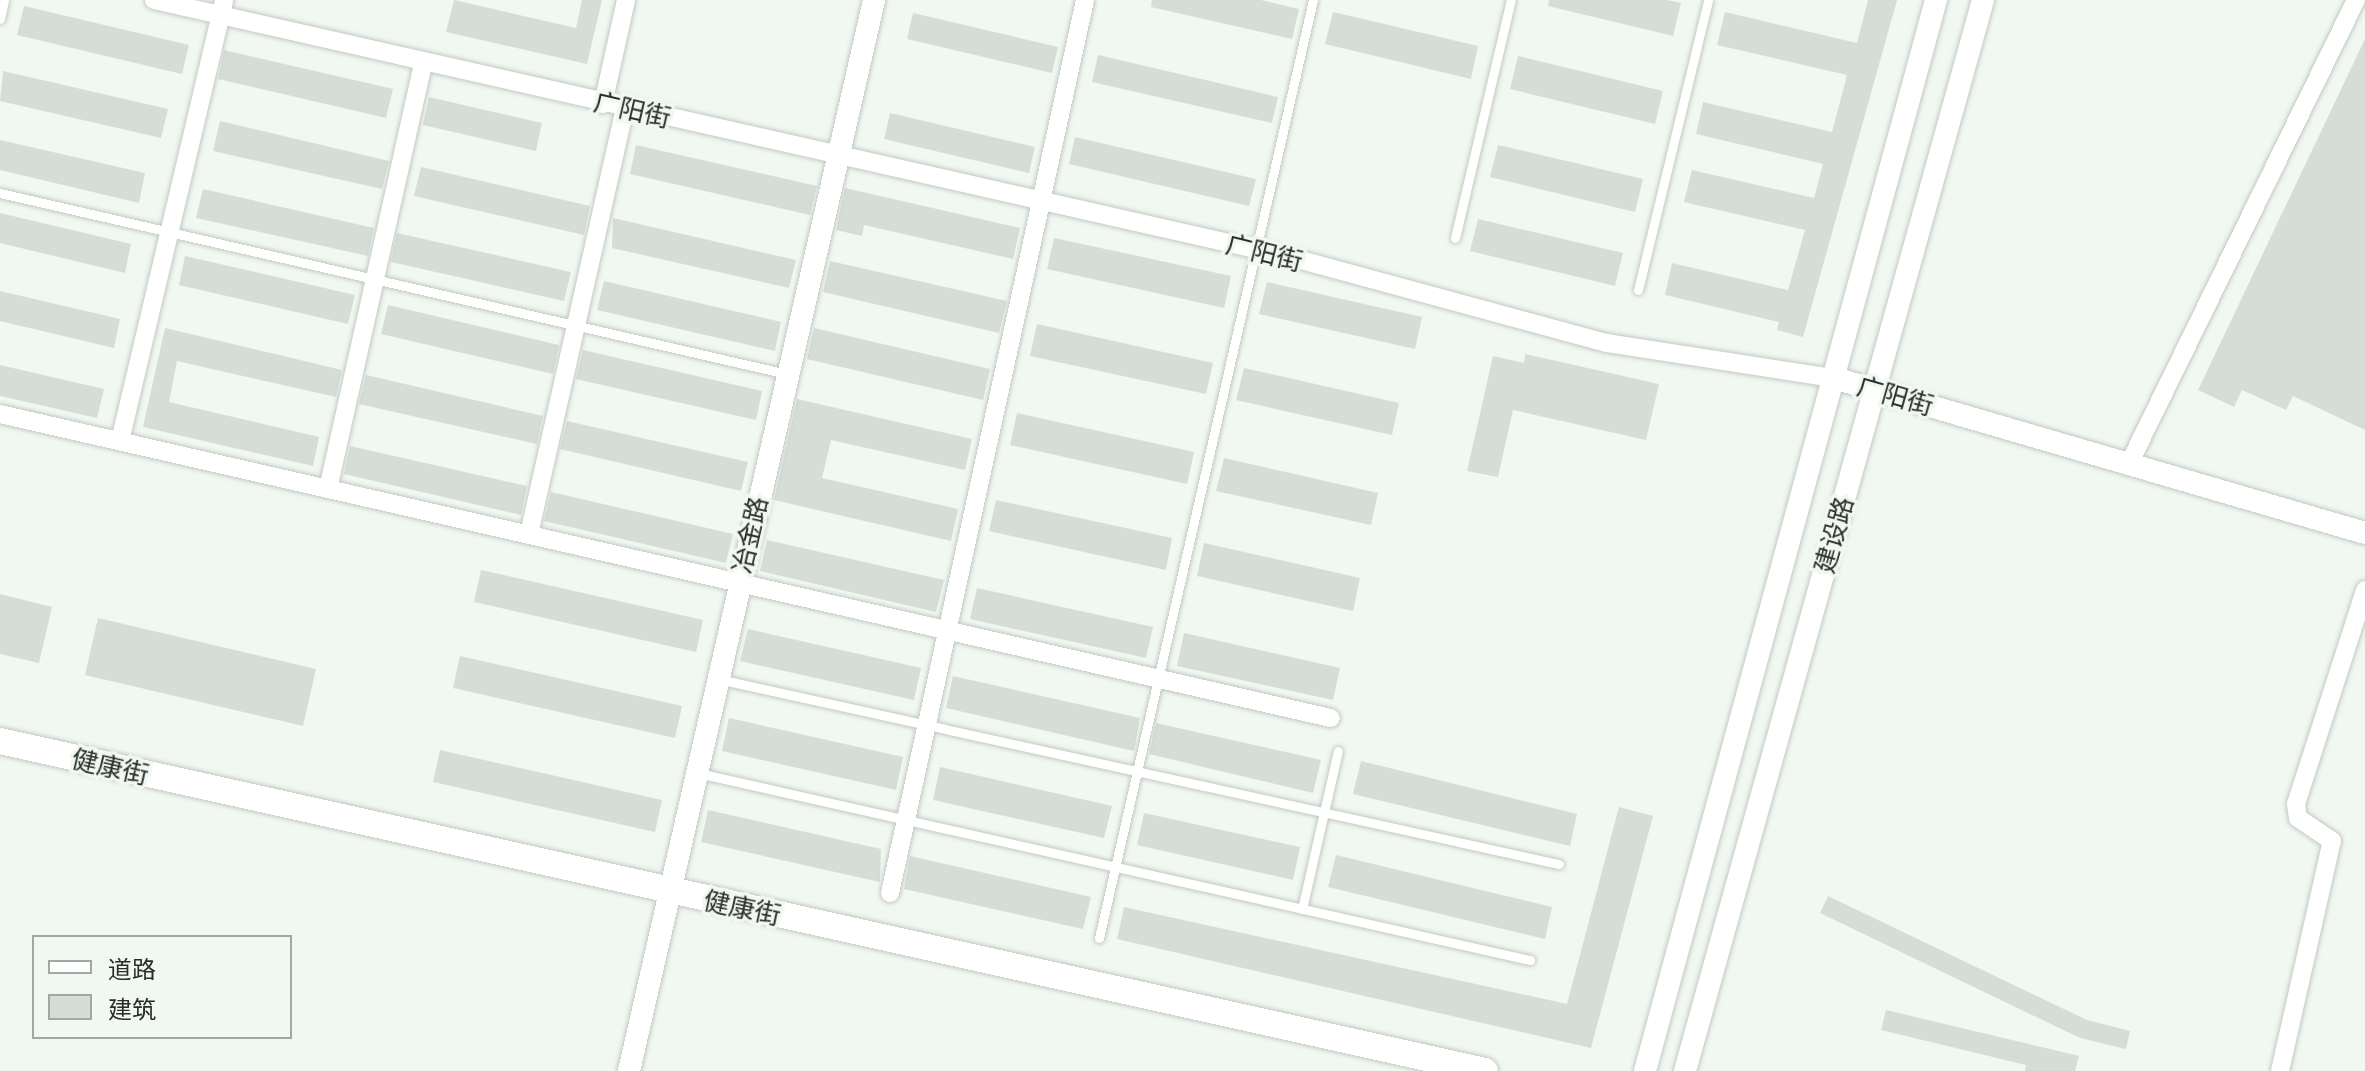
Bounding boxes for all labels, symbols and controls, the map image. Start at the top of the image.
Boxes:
street label: 广阳街 [590,86,674,134]
street label: 广阳街 [1222,228,1306,278]
street label: 广阳街 [1853,370,1937,422]
street label: 冶金路 [726,493,774,577]
street label: 建设路 [1808,493,1860,577]
street label: 健康街 [68,743,152,791]
street label: 健康街 [701,885,783,931]
legend [32,935,292,1039]
text: 道路 [108,953,156,985]
text: 建筑 [108,993,156,1025]

